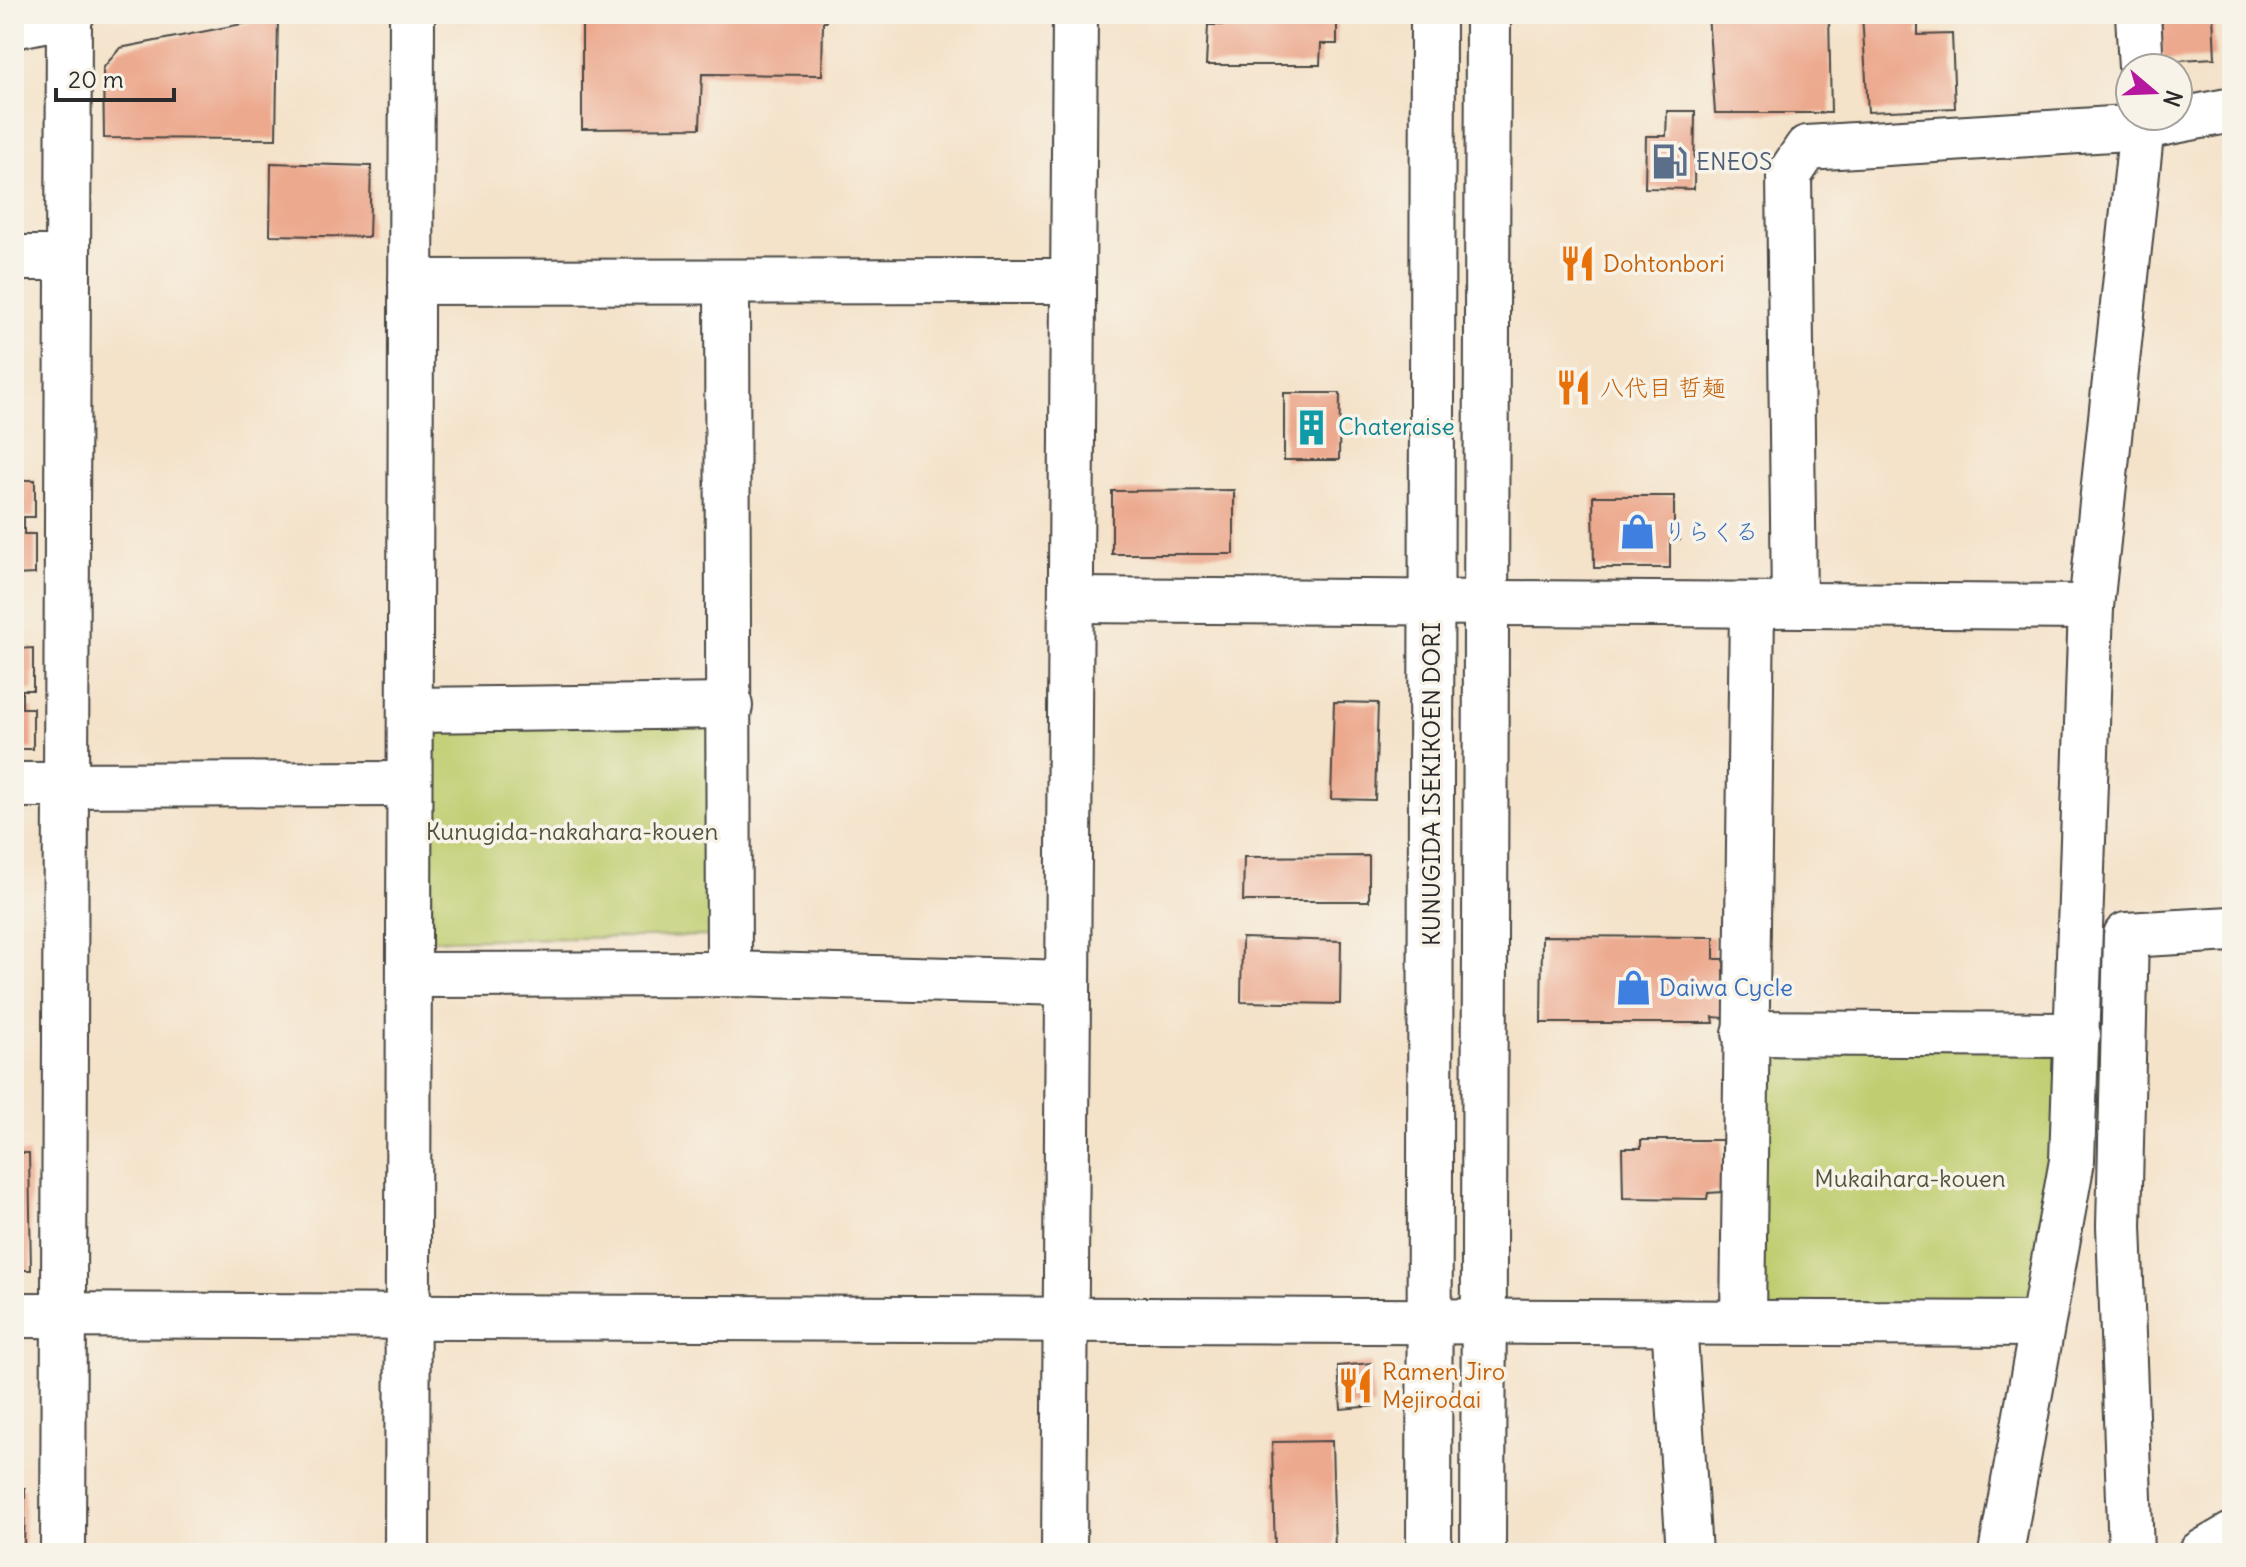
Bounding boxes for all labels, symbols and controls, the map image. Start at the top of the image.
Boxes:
scale bar [56,52,174,102]
north arrow [2114,52,2194,132]
text: 20 m [68,64,124,94]
text: N [2157,87,2189,110]
fuel station icon: ENEOS [1651,143,1689,181]
place label: ENEOS [1696,146,1772,176]
restaurant icon: Dohtonbori [1558,245,1596,283]
place label: Dohtonbori [1603,248,1725,278]
restaurant icon: 八代目 哲麺 [1555,369,1593,407]
place label: 八代目 哲麺 [1600,372,1726,402]
building icon: Chateraise [1293,408,1331,446]
place label: Chateraise [1338,411,1455,441]
shop icon: りらくる [1618,513,1656,551]
place label: りらくる [1663,516,1759,546]
street label: KUNUGIDA ISEKIKOEN DORI [1416,622,1446,946]
park label: Kunugida-nakahara-kouen [426,816,718,846]
shop icon: Daiwa Cycle [1614,969,1652,1007]
place label: Daiwa Cycle [1659,972,1793,1002]
park label: Mukaihara-kouen [1814,1163,2006,1193]
place label: Ramen Jiro Mejirodai [1382,1356,1505,1414]
restaurant icon: Ramen Jiro Mejirodai [1337,1367,1375,1405]

